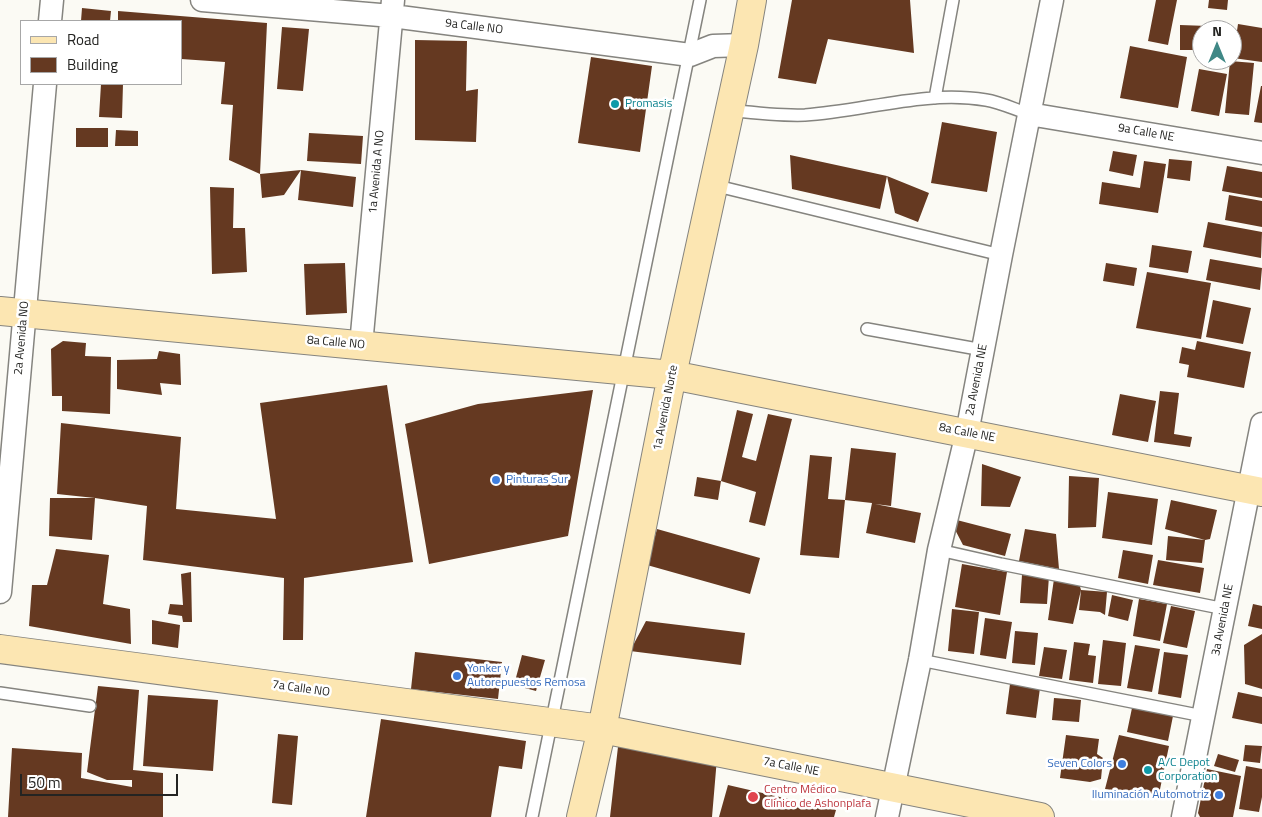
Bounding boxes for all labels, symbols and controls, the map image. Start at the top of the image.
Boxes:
street label: 9a Calle NO [444,16,504,38]
legend [20,20,182,85]
north arrow [1192,20,1242,70]
text: N [1212,20,1222,41]
text: Road [67,28,99,51]
text: Building [67,53,118,76]
place label: Promasis [625,97,672,111]
marker: Promasis [609,98,621,110]
street label: 9a Calle NE [1117,121,1175,145]
street label: 1a Avenida A NO [366,130,388,214]
street label: 2a Avenida NO [12,300,32,376]
street label: 8a Calle NO [306,333,366,353]
street label: 2a Avenida NE [963,343,991,417]
street label: 1a Avenida Norte [651,364,681,452]
street label: 8a Calle NE [938,421,996,445]
place label: Pinturas Sur [506,473,568,487]
marker: Pinturas Sur [490,474,502,486]
street label: 3a Avenida NE [1209,583,1237,657]
place label: Yonker y Autorepuestos Remosa [467,662,586,690]
marker: Yonker y Autorepuestos Remosa [451,670,463,682]
street label: 7a Calle NO [271,678,331,700]
street label: 7a Calle NE [762,755,820,779]
place label: A/C Depot Corporation [1158,756,1217,784]
place label: Seven Colors [1047,757,1112,771]
marker: Seven Colors [1116,758,1128,770]
scale bar [22,764,180,796]
marker: A/C Depot Corporation [1142,764,1154,776]
text: 50 m [28,771,61,794]
place label: Centro Médico Clínico de Ashonplafa [764,783,871,811]
place label: Iluminación Automotriz [1092,788,1209,802]
marker: Iluminación Automotriz [1213,789,1225,801]
marker: Centro Médico Clínico de Ashonplafa [746,790,760,804]

